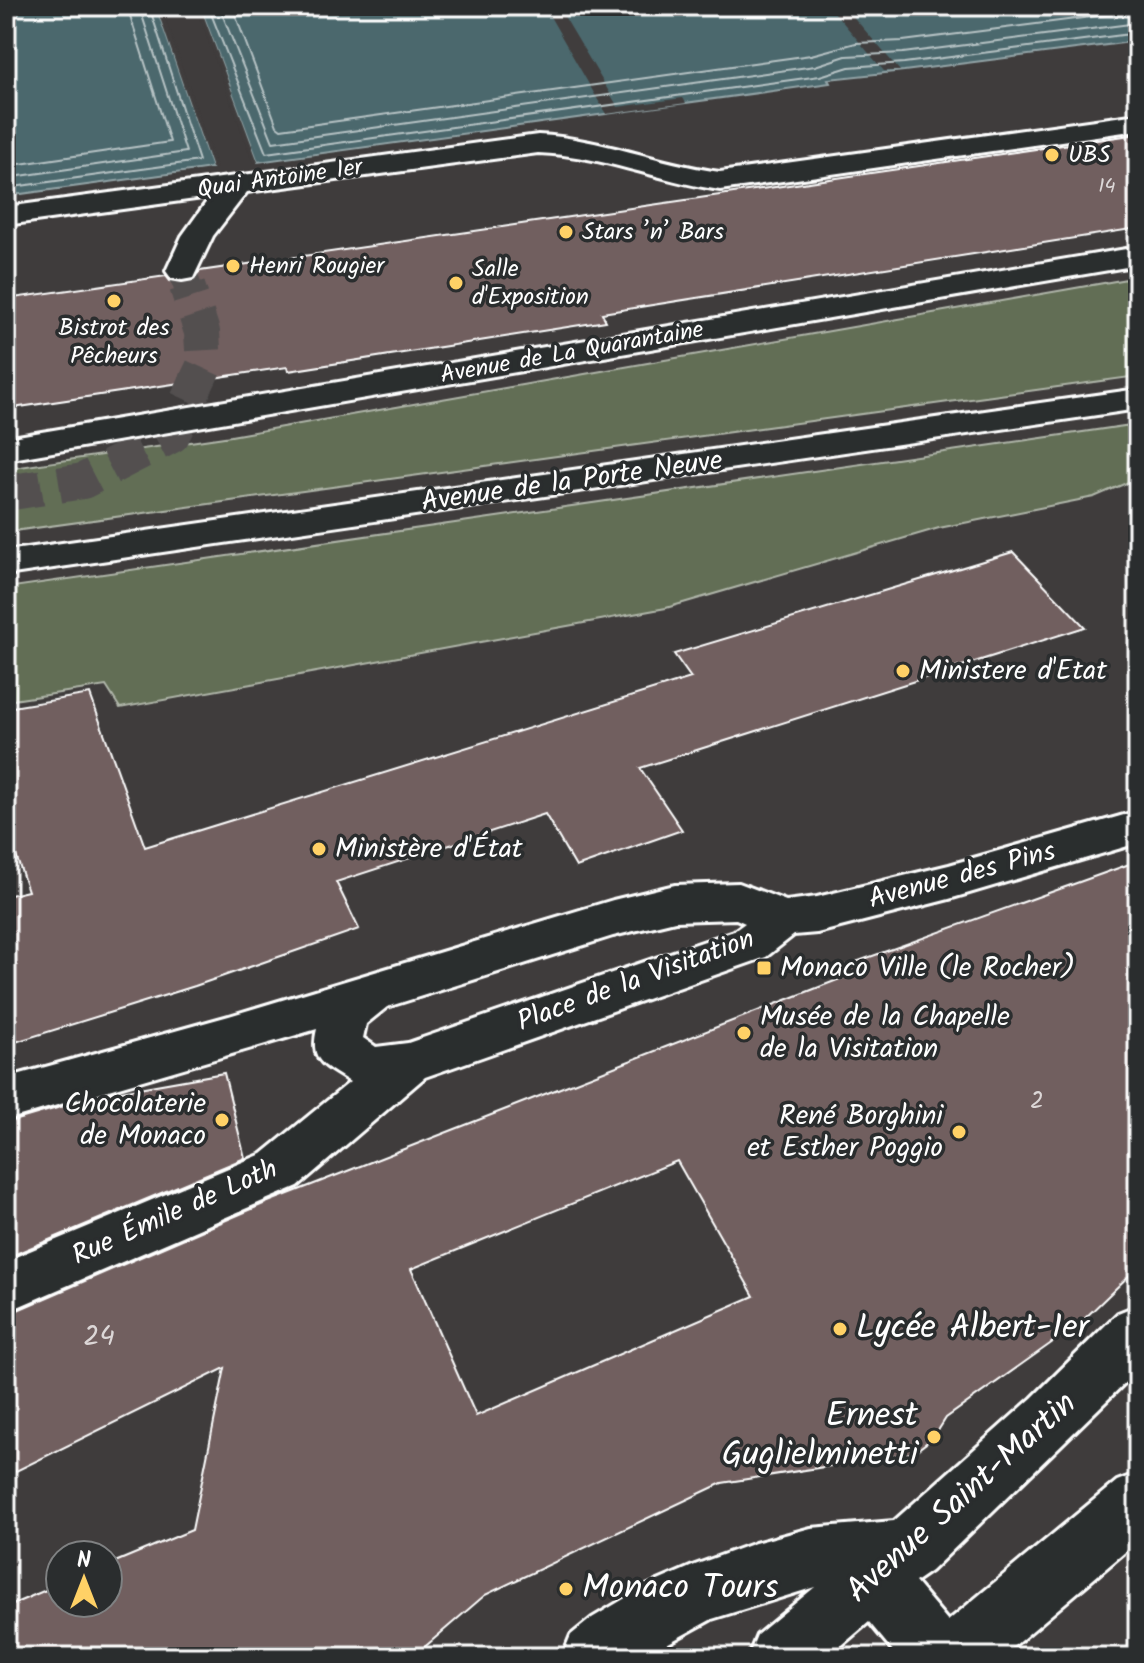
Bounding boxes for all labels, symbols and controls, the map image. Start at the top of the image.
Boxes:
place label: UBS [1068,136,1111,175]
marker: UBS [1043,146,1061,164]
street label: Quai Antoine 1er [195,148,367,210]
house number: 14 [1098,171,1116,203]
place label: Stars ’n’ Bars [582,213,724,252]
marker: Stars ’n’ Bars [557,223,575,241]
place label: Henri Rougier [249,247,386,286]
place label: Salle d'Exposition [472,250,589,317]
marker: Henri Rougier [224,257,242,275]
marker: Salle d'Exposition [447,274,465,292]
marker: Bistrot des Pêcheurs [105,292,123,310]
place label: Bistrot des Pêcheurs [58,309,170,376]
street label: Avenue de La Quarantaine [437,311,707,395]
street label: Avenue de la Porte Neuve [418,439,726,525]
place label: Ministere d'Etat [919,649,1108,694]
marker: Ministere d'Etat [894,662,912,680]
place label: Ministère d'État [335,827,524,872]
street label: Avenue des Pins [863,829,1061,923]
marker: Ministère d'État [310,840,328,858]
street label: Place de la Visitation [511,917,761,1045]
place label: Monaco Ville (le Rocher) [780,946,1075,991]
marker: Monaco Ville (le Rocher) [755,959,773,977]
place label: Musée de la Chapelle de la Visitation [760,995,1010,1072]
marker: Musée de la Chapelle de la Visitation [735,1024,753,1042]
place label: Chocolaterie de Monaco [64,1082,206,1159]
house number: 2 [1030,1082,1044,1121]
place label: René Borghini et Esther Poggio [747,1094,944,1171]
marker: Chocolaterie de Monaco [213,1111,231,1129]
marker: René Borghini et Esther Poggio [950,1123,968,1141]
street label: Rue Émile de Loth [65,1147,285,1279]
place label: Lycée Albert-1er [856,1302,1091,1356]
house number: 24 [83,1315,115,1360]
marker: Lycée Albert-1er [831,1320,849,1338]
street label: Avenue Saint-Martin [834,1379,1090,1617]
place label: Ernest Guglielminetti [722,1390,920,1483]
marker: Ernest Guglielminetti [925,1428,943,1446]
north arrow [44,1539,124,1619]
text: N [77,1544,91,1579]
place label: Monaco Tours [582,1562,778,1616]
marker: Monaco Tours [557,1580,575,1598]

